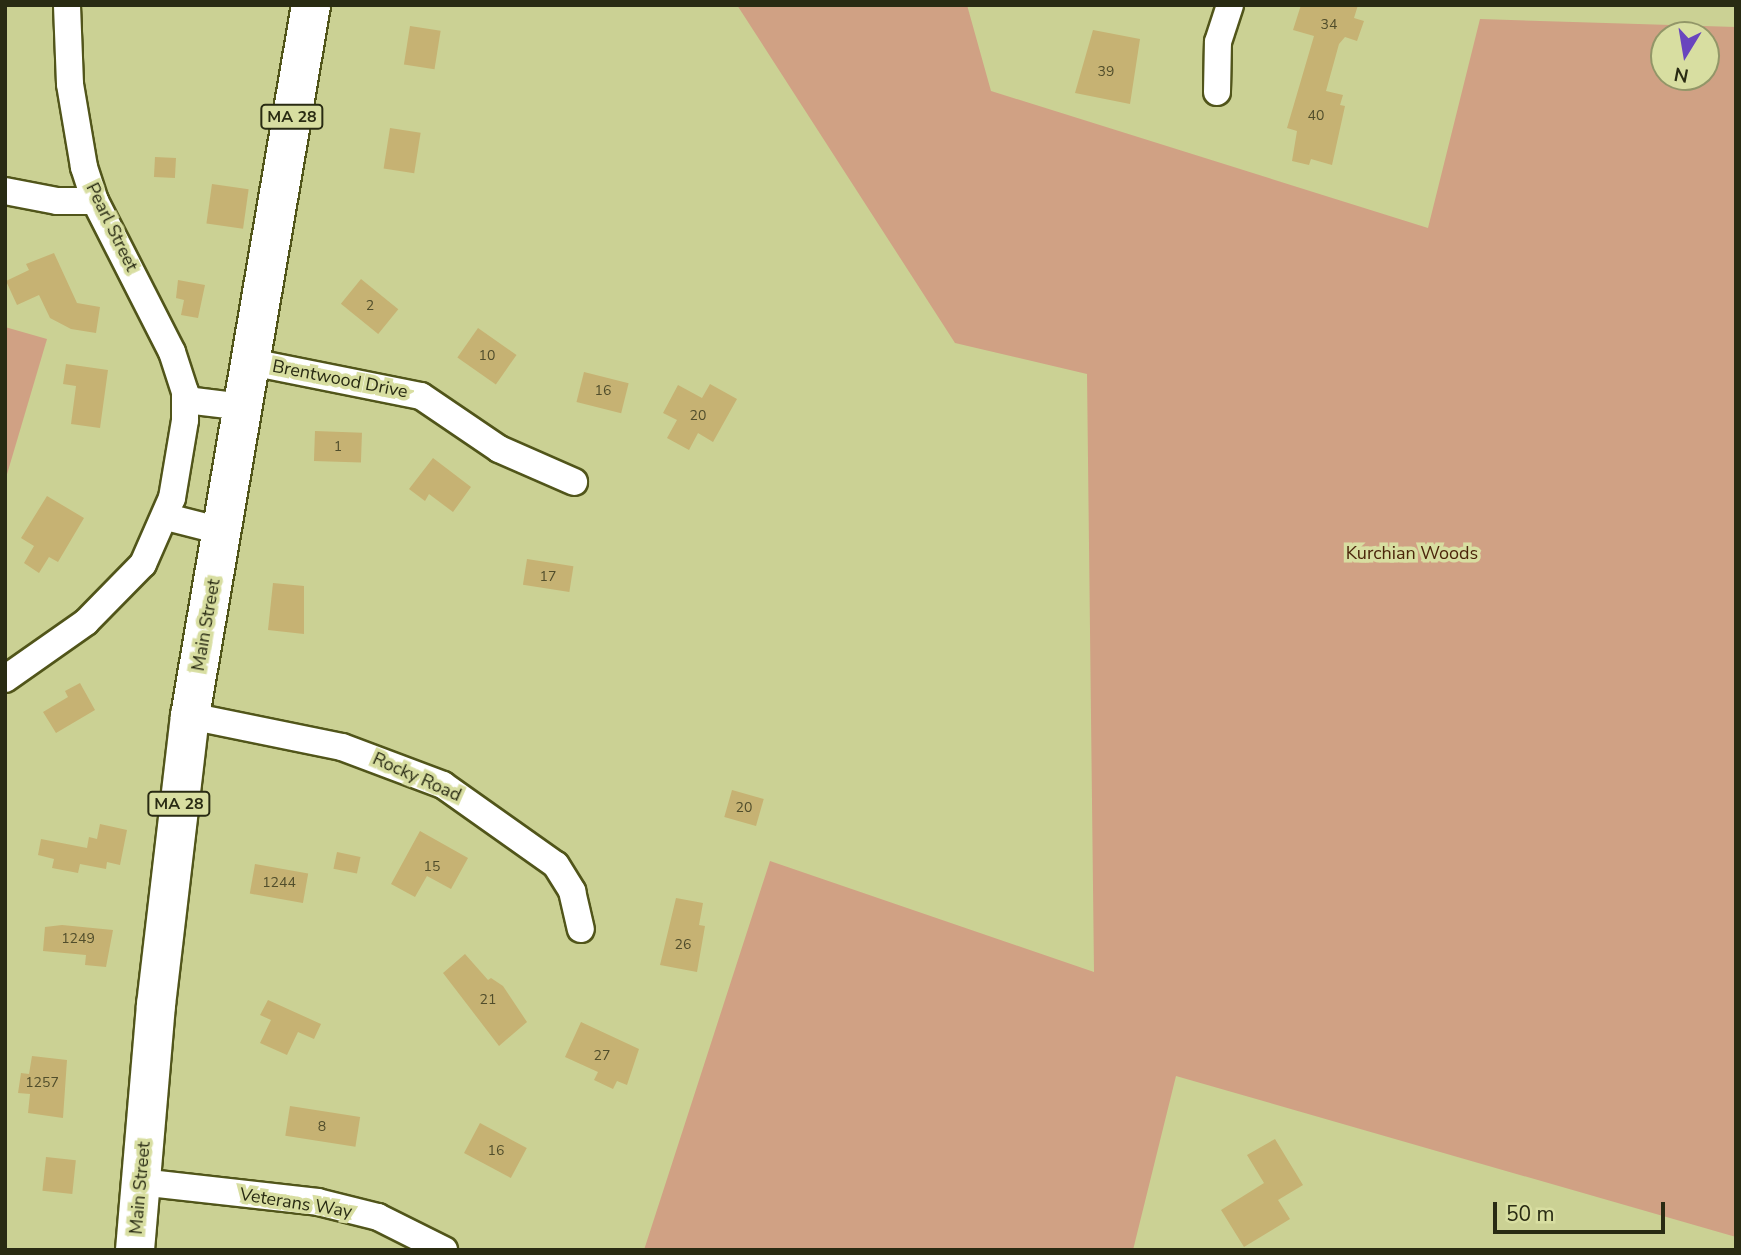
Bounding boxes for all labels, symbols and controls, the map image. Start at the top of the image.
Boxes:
house number: 34 [1321,17,1337,33]
north arrow [1650,21,1720,91]
text: N [1672,61,1691,89]
house number: 39 [1098,64,1114,80]
road number: MA 28 [259,105,325,130]
house number: 40 [1308,108,1324,124]
street label: Pearl Street [81,179,143,275]
house number: 2 [366,298,374,314]
house number: 10 [479,348,495,364]
street label: Brentwood Drive [270,355,410,403]
house number: 16 [595,383,611,399]
house number: 20 [690,408,706,424]
house number: 1 [334,439,342,455]
park label: Kurchian Woods [1346,542,1478,564]
house number: 17 [540,569,556,585]
street label: Main Street [187,577,225,673]
street label: Rocky Road [369,748,465,806]
road number: MA 28 [146,792,212,817]
house number: 20 [736,800,752,816]
house number: 15 [424,859,440,875]
house number: 1244 [262,875,296,891]
house number: 1249 [61,931,95,947]
house number: 26 [675,937,691,953]
house number: 21 [480,992,496,1008]
house number: 27 [594,1048,610,1064]
house number: 1257 [25,1075,59,1091]
house number: 8 [318,1119,326,1135]
street label: Main Street [125,1141,155,1235]
house number: 16 [488,1143,504,1159]
street label: Veterans Way [238,1183,354,1223]
scale bar [1496,1188,1668,1232]
text: 50 m [1506,1200,1555,1228]

